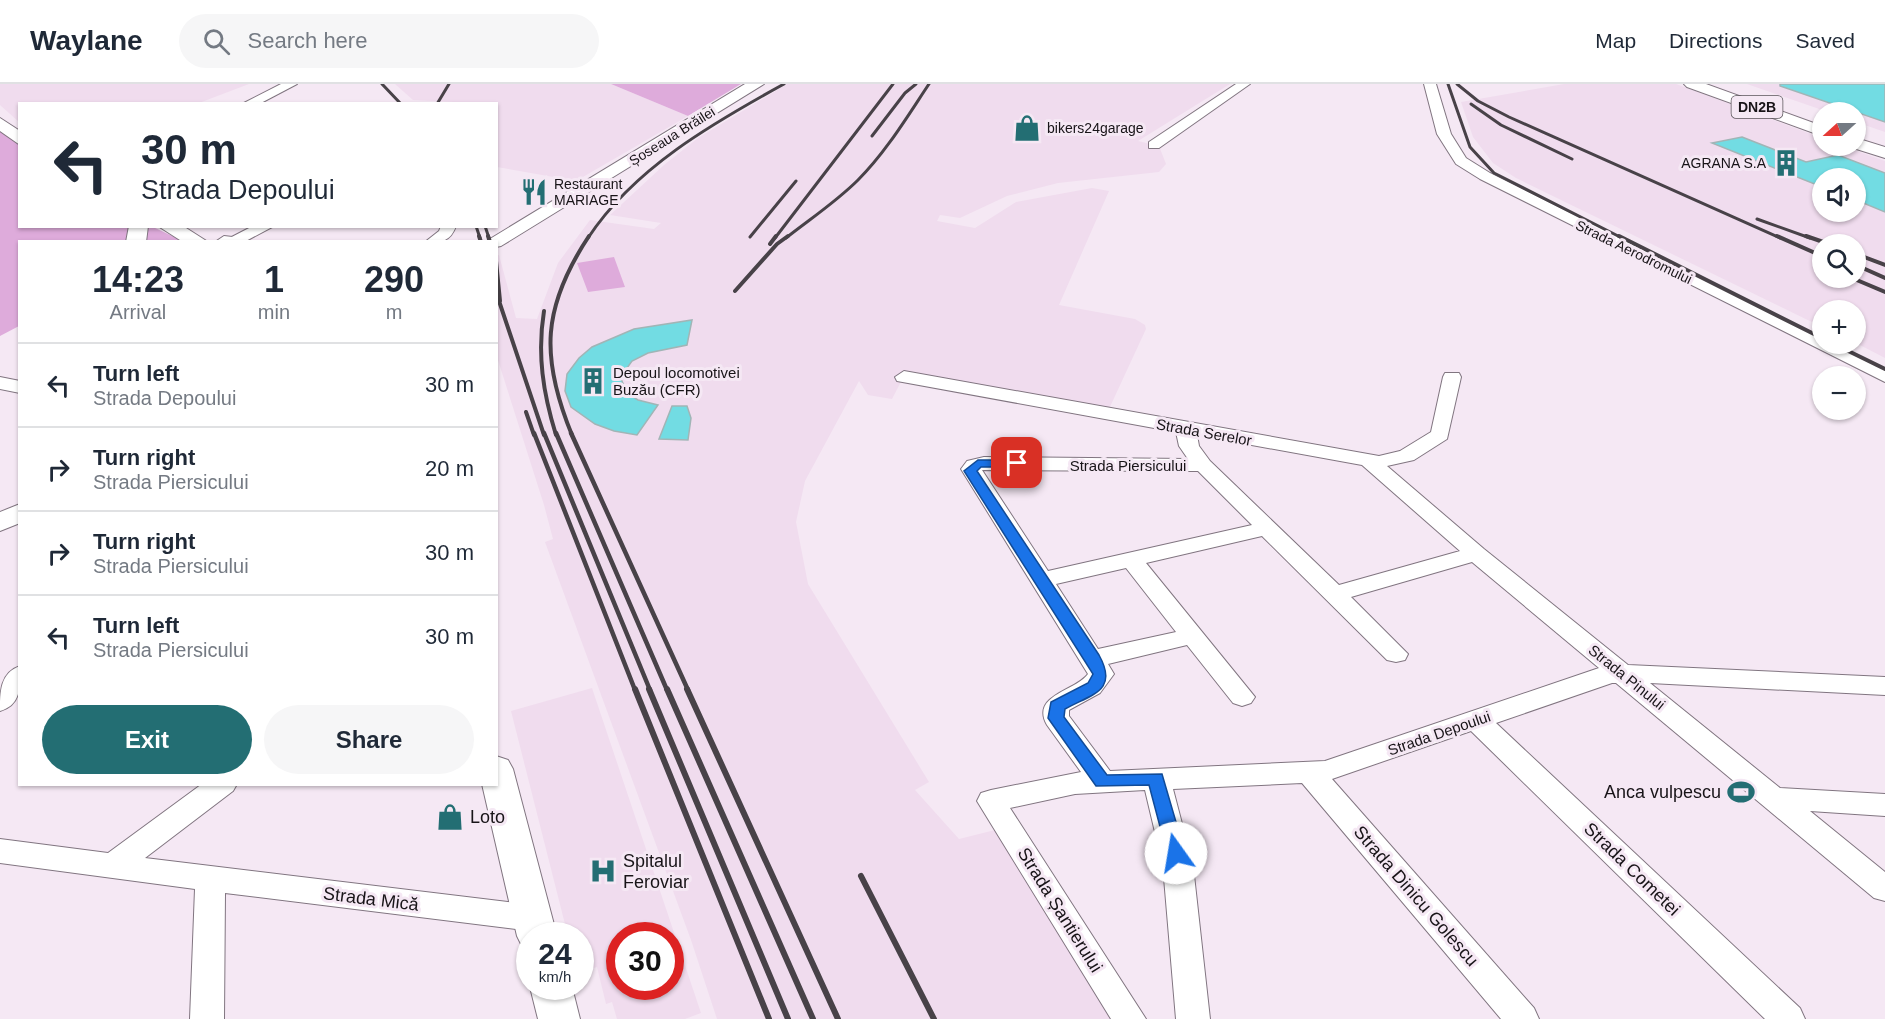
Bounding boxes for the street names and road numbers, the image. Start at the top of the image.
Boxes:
road number: DN2B [1732,96,1782,118]
street label: Șoseaua Brăilei [626,103,718,169]
street label: Strada Aerodromului [1573,217,1695,287]
street label: Strada Serelor [1155,415,1253,449]
street label: Strada Piersicului [1070,457,1186,474]
street label: Strada Pinului [1585,641,1669,713]
street label: Strada Depoului [1385,707,1493,759]
street label: Strada Cometei [1580,818,1684,920]
street label: Strada Dinicu Golescu [1350,822,1482,970]
street label: Strada Șantierului [1014,844,1106,976]
street label: Strada Mică [322,883,421,915]

